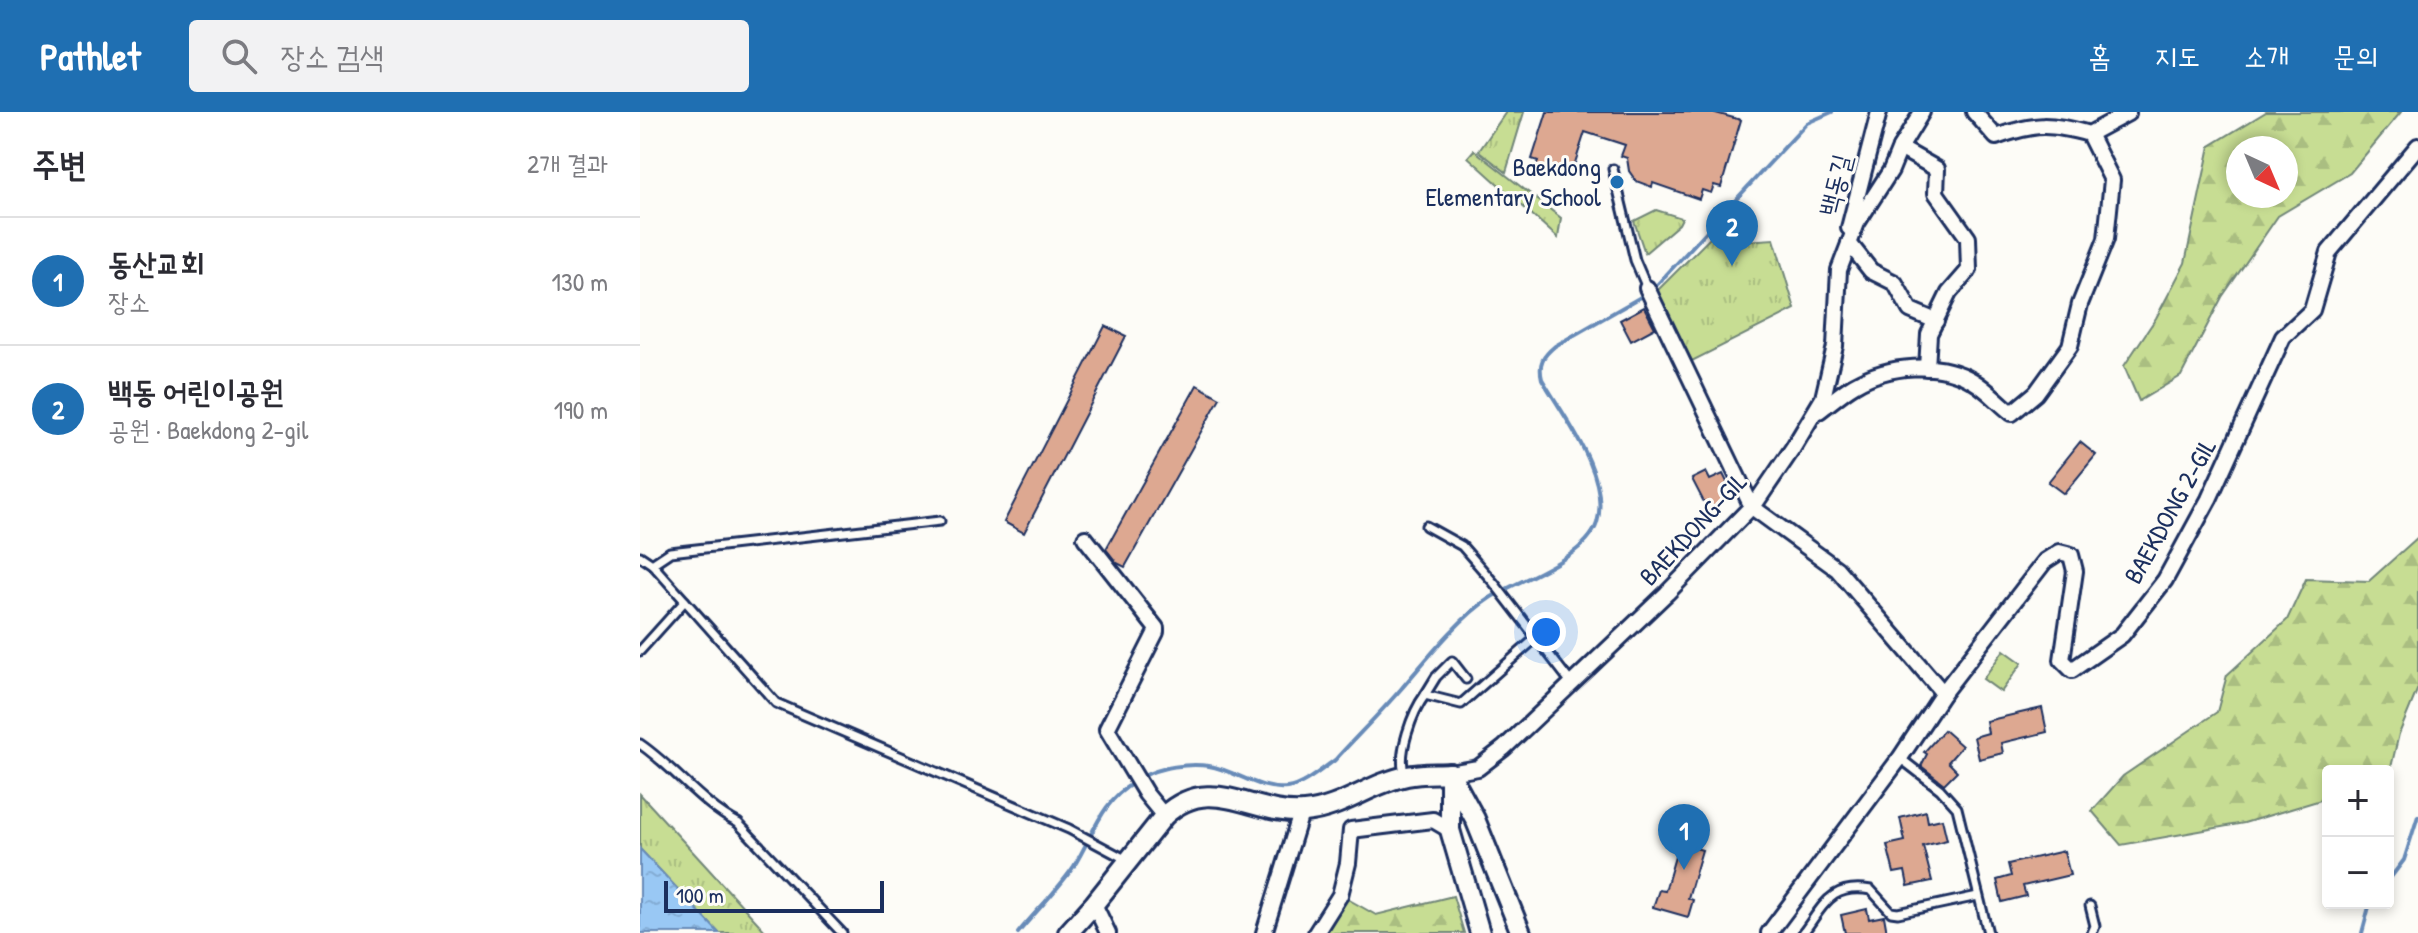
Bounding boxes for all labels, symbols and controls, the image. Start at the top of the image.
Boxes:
search box [189,20,749,92]
text: Pathlet [40,30,141,82]
icon: search [217,34,261,78]
text: 장소 검색 [281,36,384,76]
text: 홈 [2088,37,2111,75]
text: 지도 [2155,37,2200,75]
text: 소개 [2244,37,2289,75]
text: 문의 [2333,37,2378,75]
north arrow [2226,136,2298,208]
text: 주변 [32,141,87,187]
text: 2개 결과 [527,146,608,181]
place label: Baekdong Elementary School [1426,149,1601,214]
street label: 백동길 [1810,150,1859,220]
marker: Baekdong Elementary School [1608,173,1626,191]
pin: 2 [1706,200,1758,266]
text: 동산교회 [108,243,205,283]
text: 1 [53,264,63,299]
text: 130 m [552,264,608,299]
text: 장소 [108,284,150,319]
text: 백동 어린이공원 [108,371,284,411]
text: 2 [52,392,64,427]
text: 190 m [554,392,608,427]
text: 공원 · Baekdong 2-gil [108,412,308,447]
street label: BAEKDONG 2-GIL [2115,432,2224,590]
street label: BAEKDONG-GIL [1631,464,1754,593]
your location [1526,612,1566,652]
map controls [2322,765,2394,909]
button: + [2322,765,2394,837]
pin: 1 [1658,804,1710,870]
button: − [2322,837,2394,909]
scale bar [664,877,884,913]
text: 100 m [676,880,724,910]

